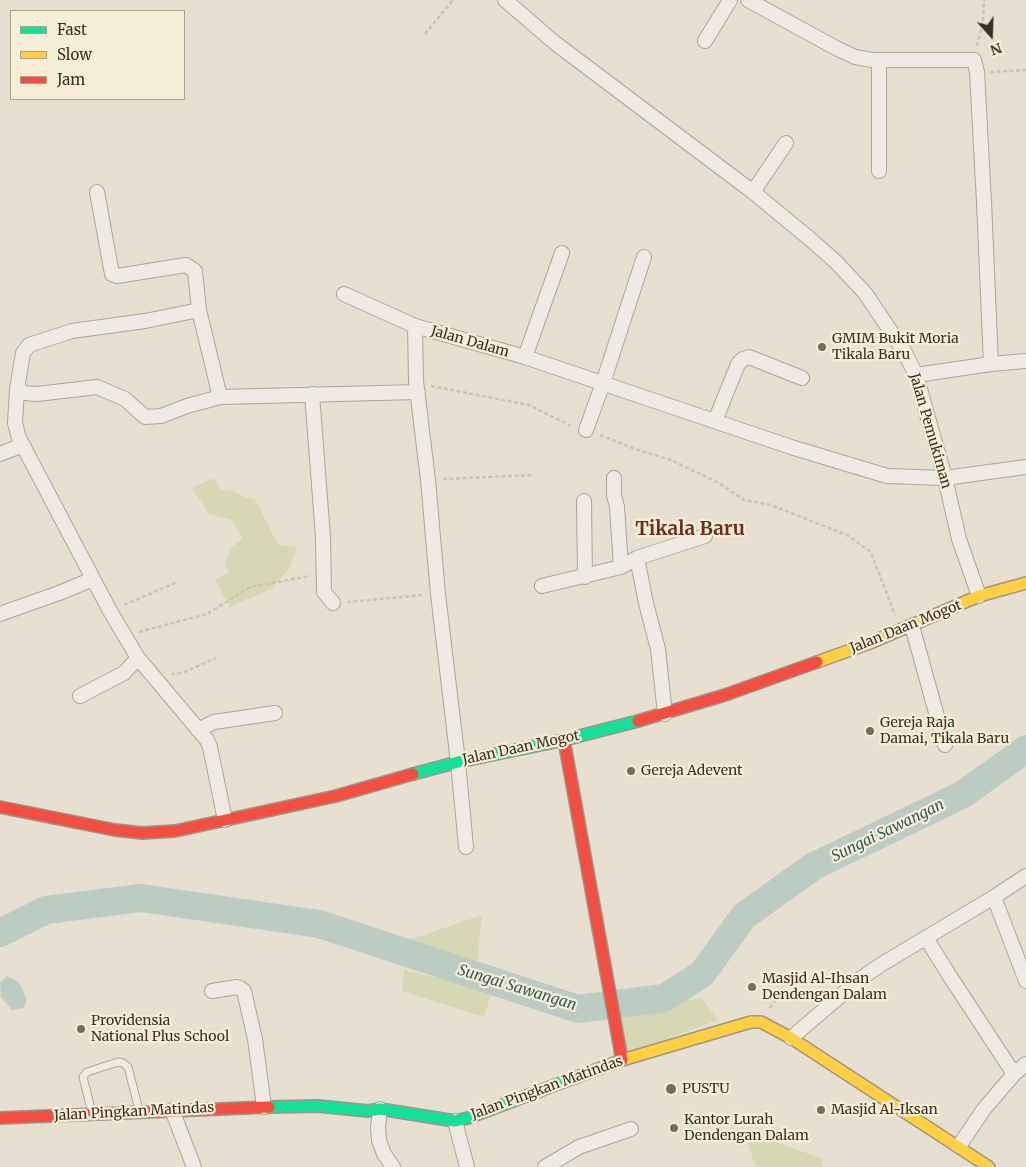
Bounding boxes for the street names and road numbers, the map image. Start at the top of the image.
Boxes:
street label: Jalan Dalam [429,323,511,361]
street label: Jalan Pemukiman [905,371,955,491]
street label: Jalan Daan Mogot [848,597,964,657]
street label: Jalan Daan Mogot [461,727,581,769]
street label: Jalan Pingkan Matindas [469,1053,625,1123]
street label: Jalan Pingkan Matindas [53,1099,215,1125]

